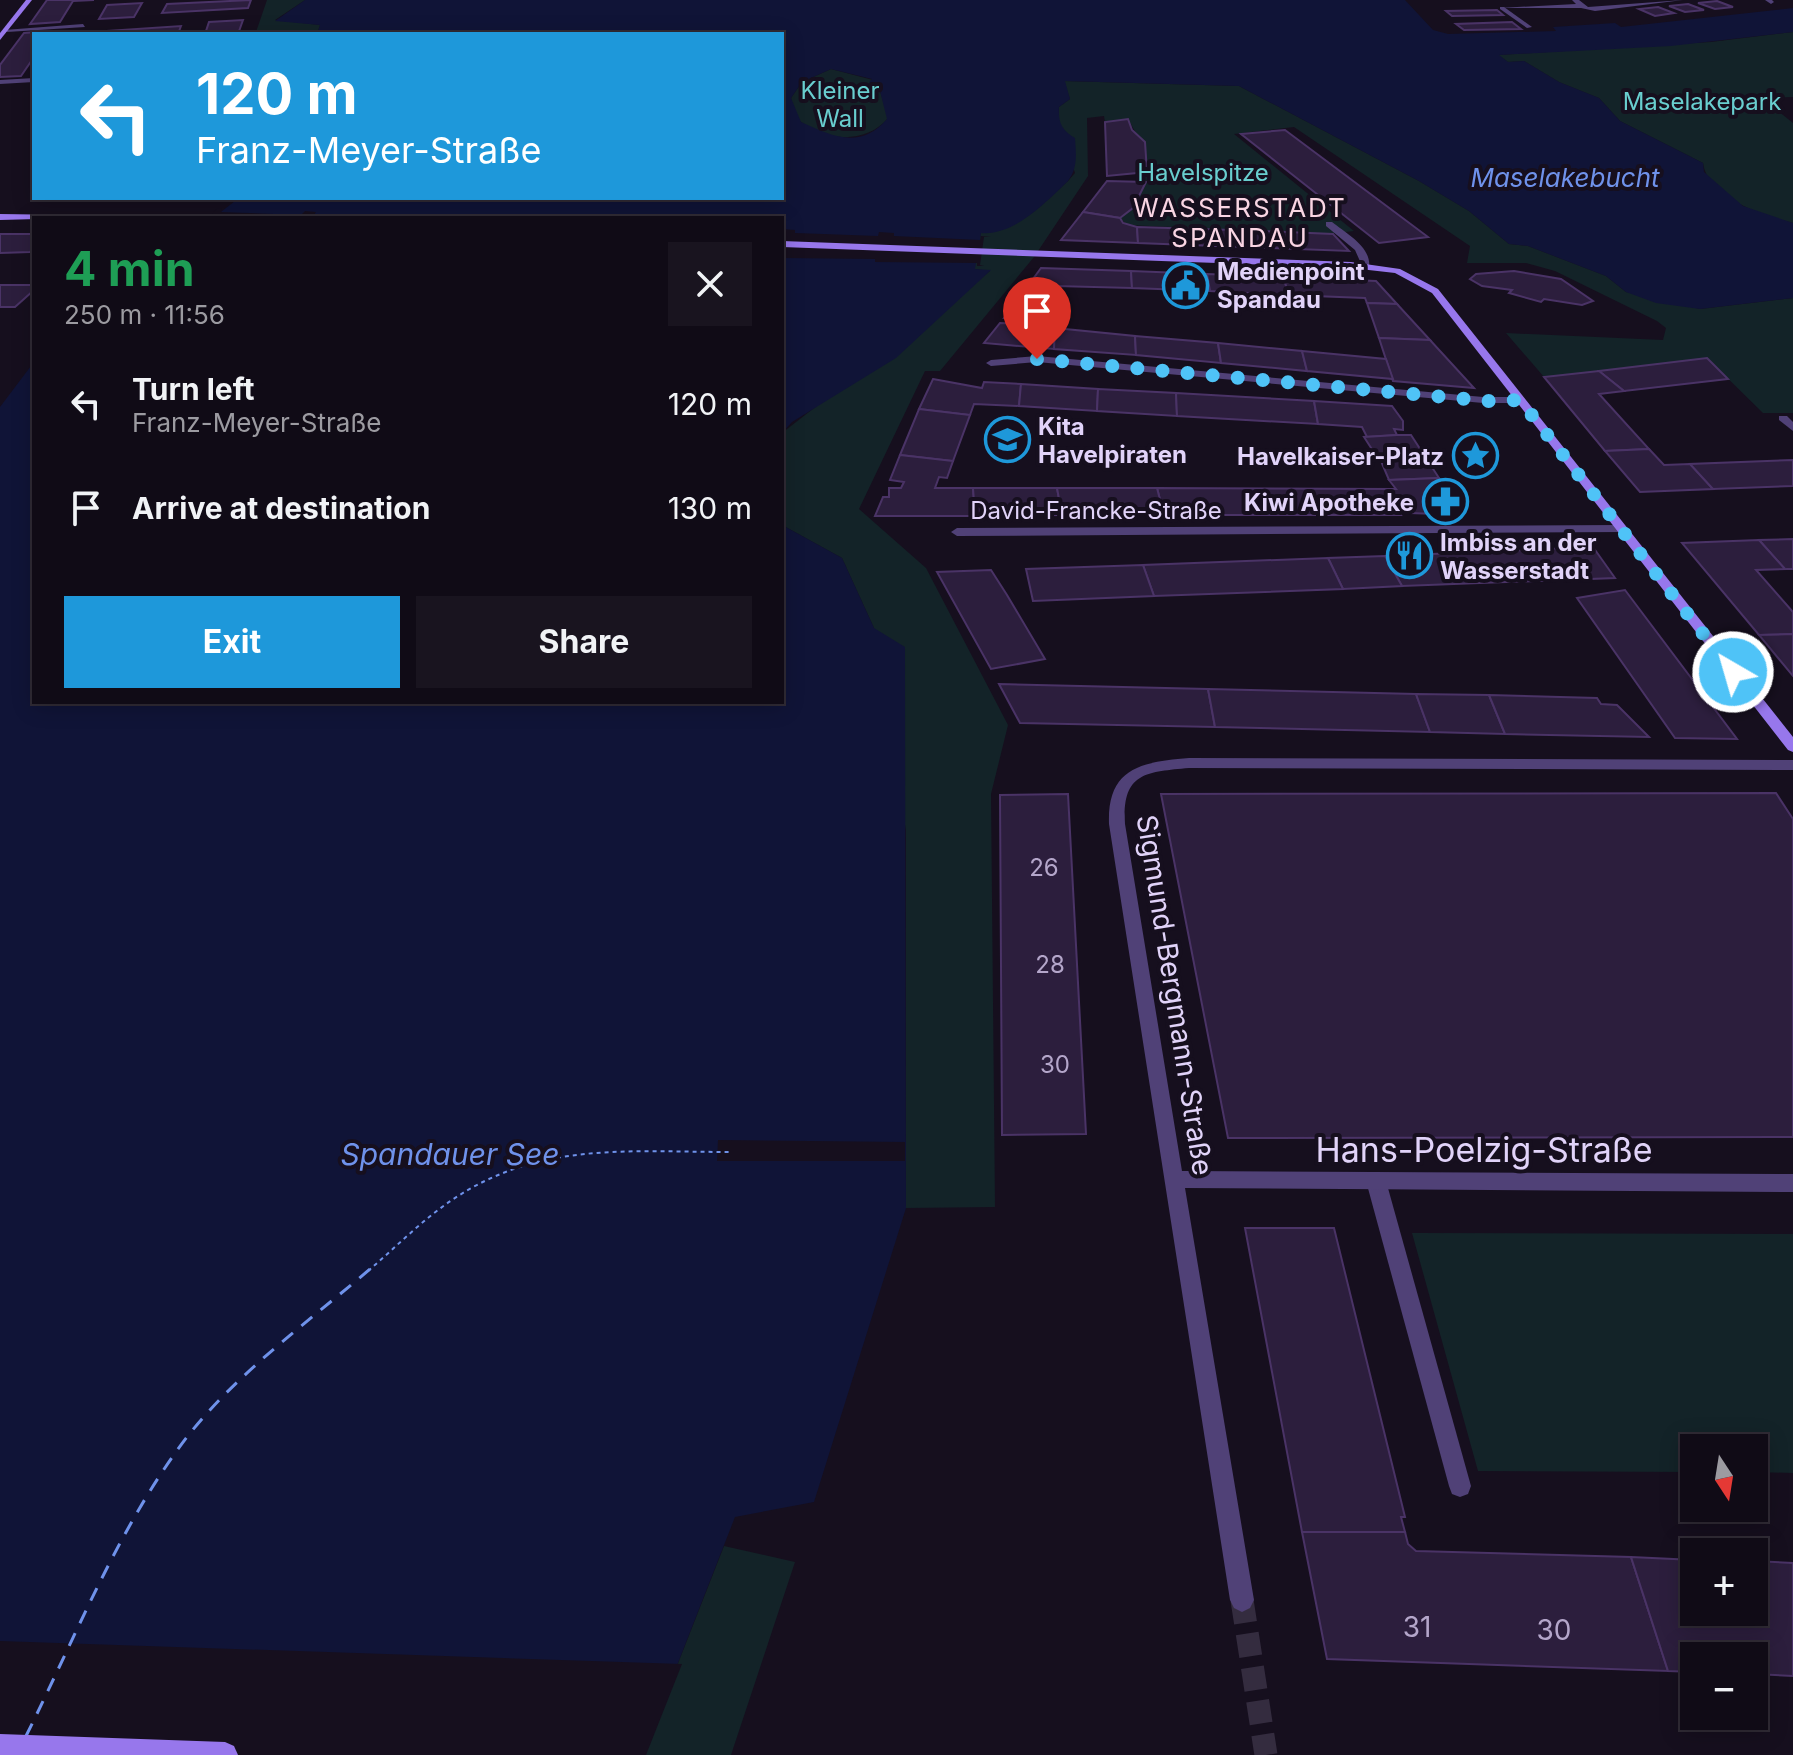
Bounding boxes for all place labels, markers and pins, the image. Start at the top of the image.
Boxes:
place label: Medienpoint Spandau [1217,257,1365,314]
public building icon: Medienpoint Spandau [1162,261,1210,309]
pin [1003,277,1071,359]
place label: Kita Havelpiraten [1038,412,1187,469]
school or university icon: Kita Havelpiraten [983,416,1031,464]
place icon: Havelkaiser-Platz [1451,432,1499,480]
place label: Havelkaiser-Platz [1237,442,1444,471]
pharmacy icon: Kiwi Apotheke [1421,478,1469,526]
place label: Kiwi Apotheke [1244,488,1414,517]
place label: Imbiss an der Wasserstadt [1440,528,1597,585]
restaurant icon: Imbiss an der Wasserstadt [1385,532,1433,580]

